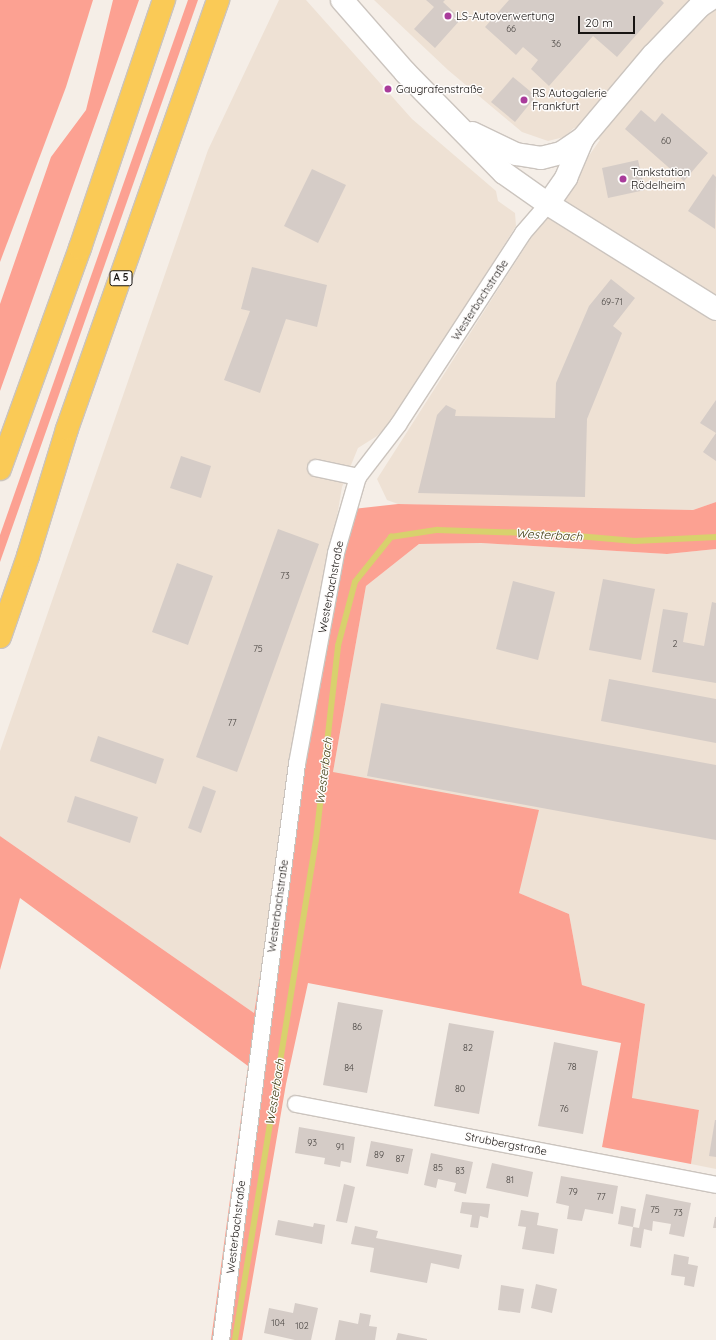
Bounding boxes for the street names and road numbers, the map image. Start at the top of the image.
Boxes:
street label: Westerbachstraße [449,257,511,343]
road number: A 5 [109,270,133,286]
street label: Westerbachstraße [316,540,346,634]
street label: Westerbachstraße [265,859,291,953]
street label: Strubbergstraße [464,1130,548,1158]
street label: Westerbachstraße [224,1180,248,1274]

